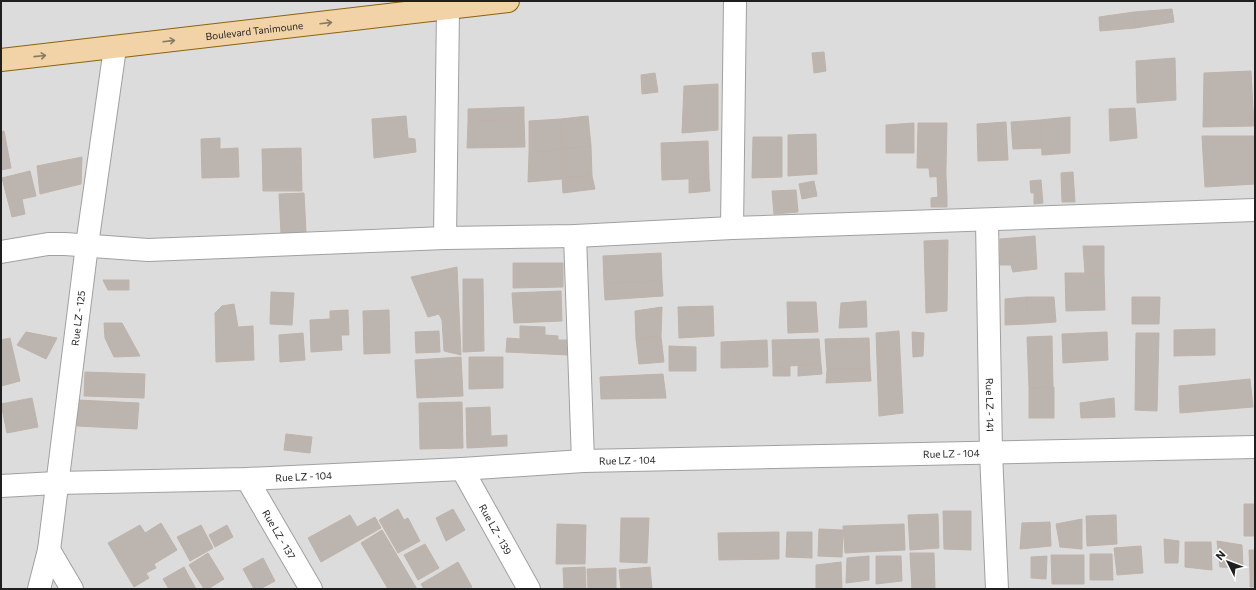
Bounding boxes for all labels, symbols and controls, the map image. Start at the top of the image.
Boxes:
street label: Boulevard Tanimoune [205,19,304,42]
one-way arrow [319,19,332,27]
one-way arrow [162,38,175,45]
one-way arrow [33,52,46,60]
street label: Rue LZ - 125 [69,289,87,346]
street label: Rue LZ - 141 [984,378,997,432]
street label: Rue LZ - 104 [923,447,980,460]
street label: Rue LZ - 104 [599,453,656,467]
street label: Rue LZ - 104 [275,469,332,484]
street label: Rue LZ - 139 [477,502,515,557]
street label: Rue LZ - 137 [260,507,298,561]
north arrow [1208,542,1248,582]
text: N [1213,548,1228,562]

